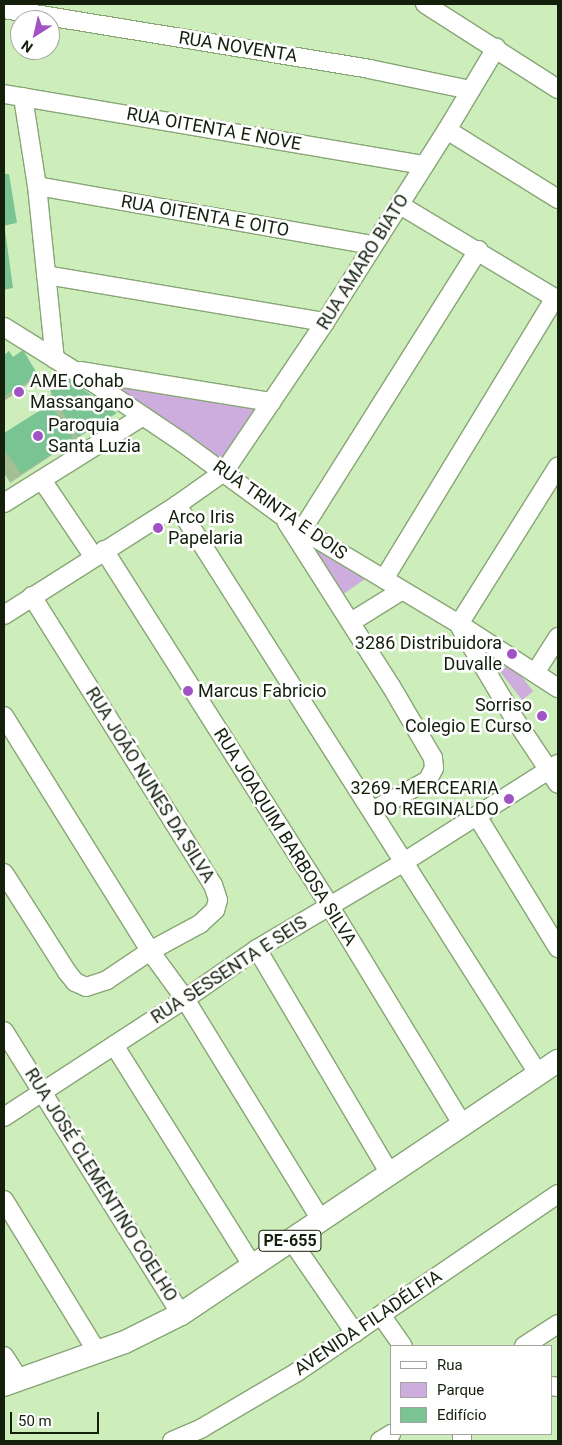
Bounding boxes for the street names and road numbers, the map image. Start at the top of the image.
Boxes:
street label: RUA NOVENTA [177,27,299,67]
street label: RUA OITENTA E NOVE [125,103,303,155]
street label: RUA AMARO BIATO [313,190,413,334]
street label: RUA OITENTA E OITO [119,191,291,241]
street label: RUA TRINTA E DOIS [209,456,351,564]
street label: RUA JOÃO NUNES DA SILVA [81,683,219,887]
street label: RUA JOAQUIM BARBOSA SILVA [209,724,361,950]
street label: RUA SESSENTA E SEIS [147,912,311,1028]
street label: RUA JOSÉ CLEMENTINO COELHO [20,1064,182,1306]
road number: PE-655 [258,1228,322,1254]
street label: AVENIDA FILADÉLFIA [290,1266,446,1380]

